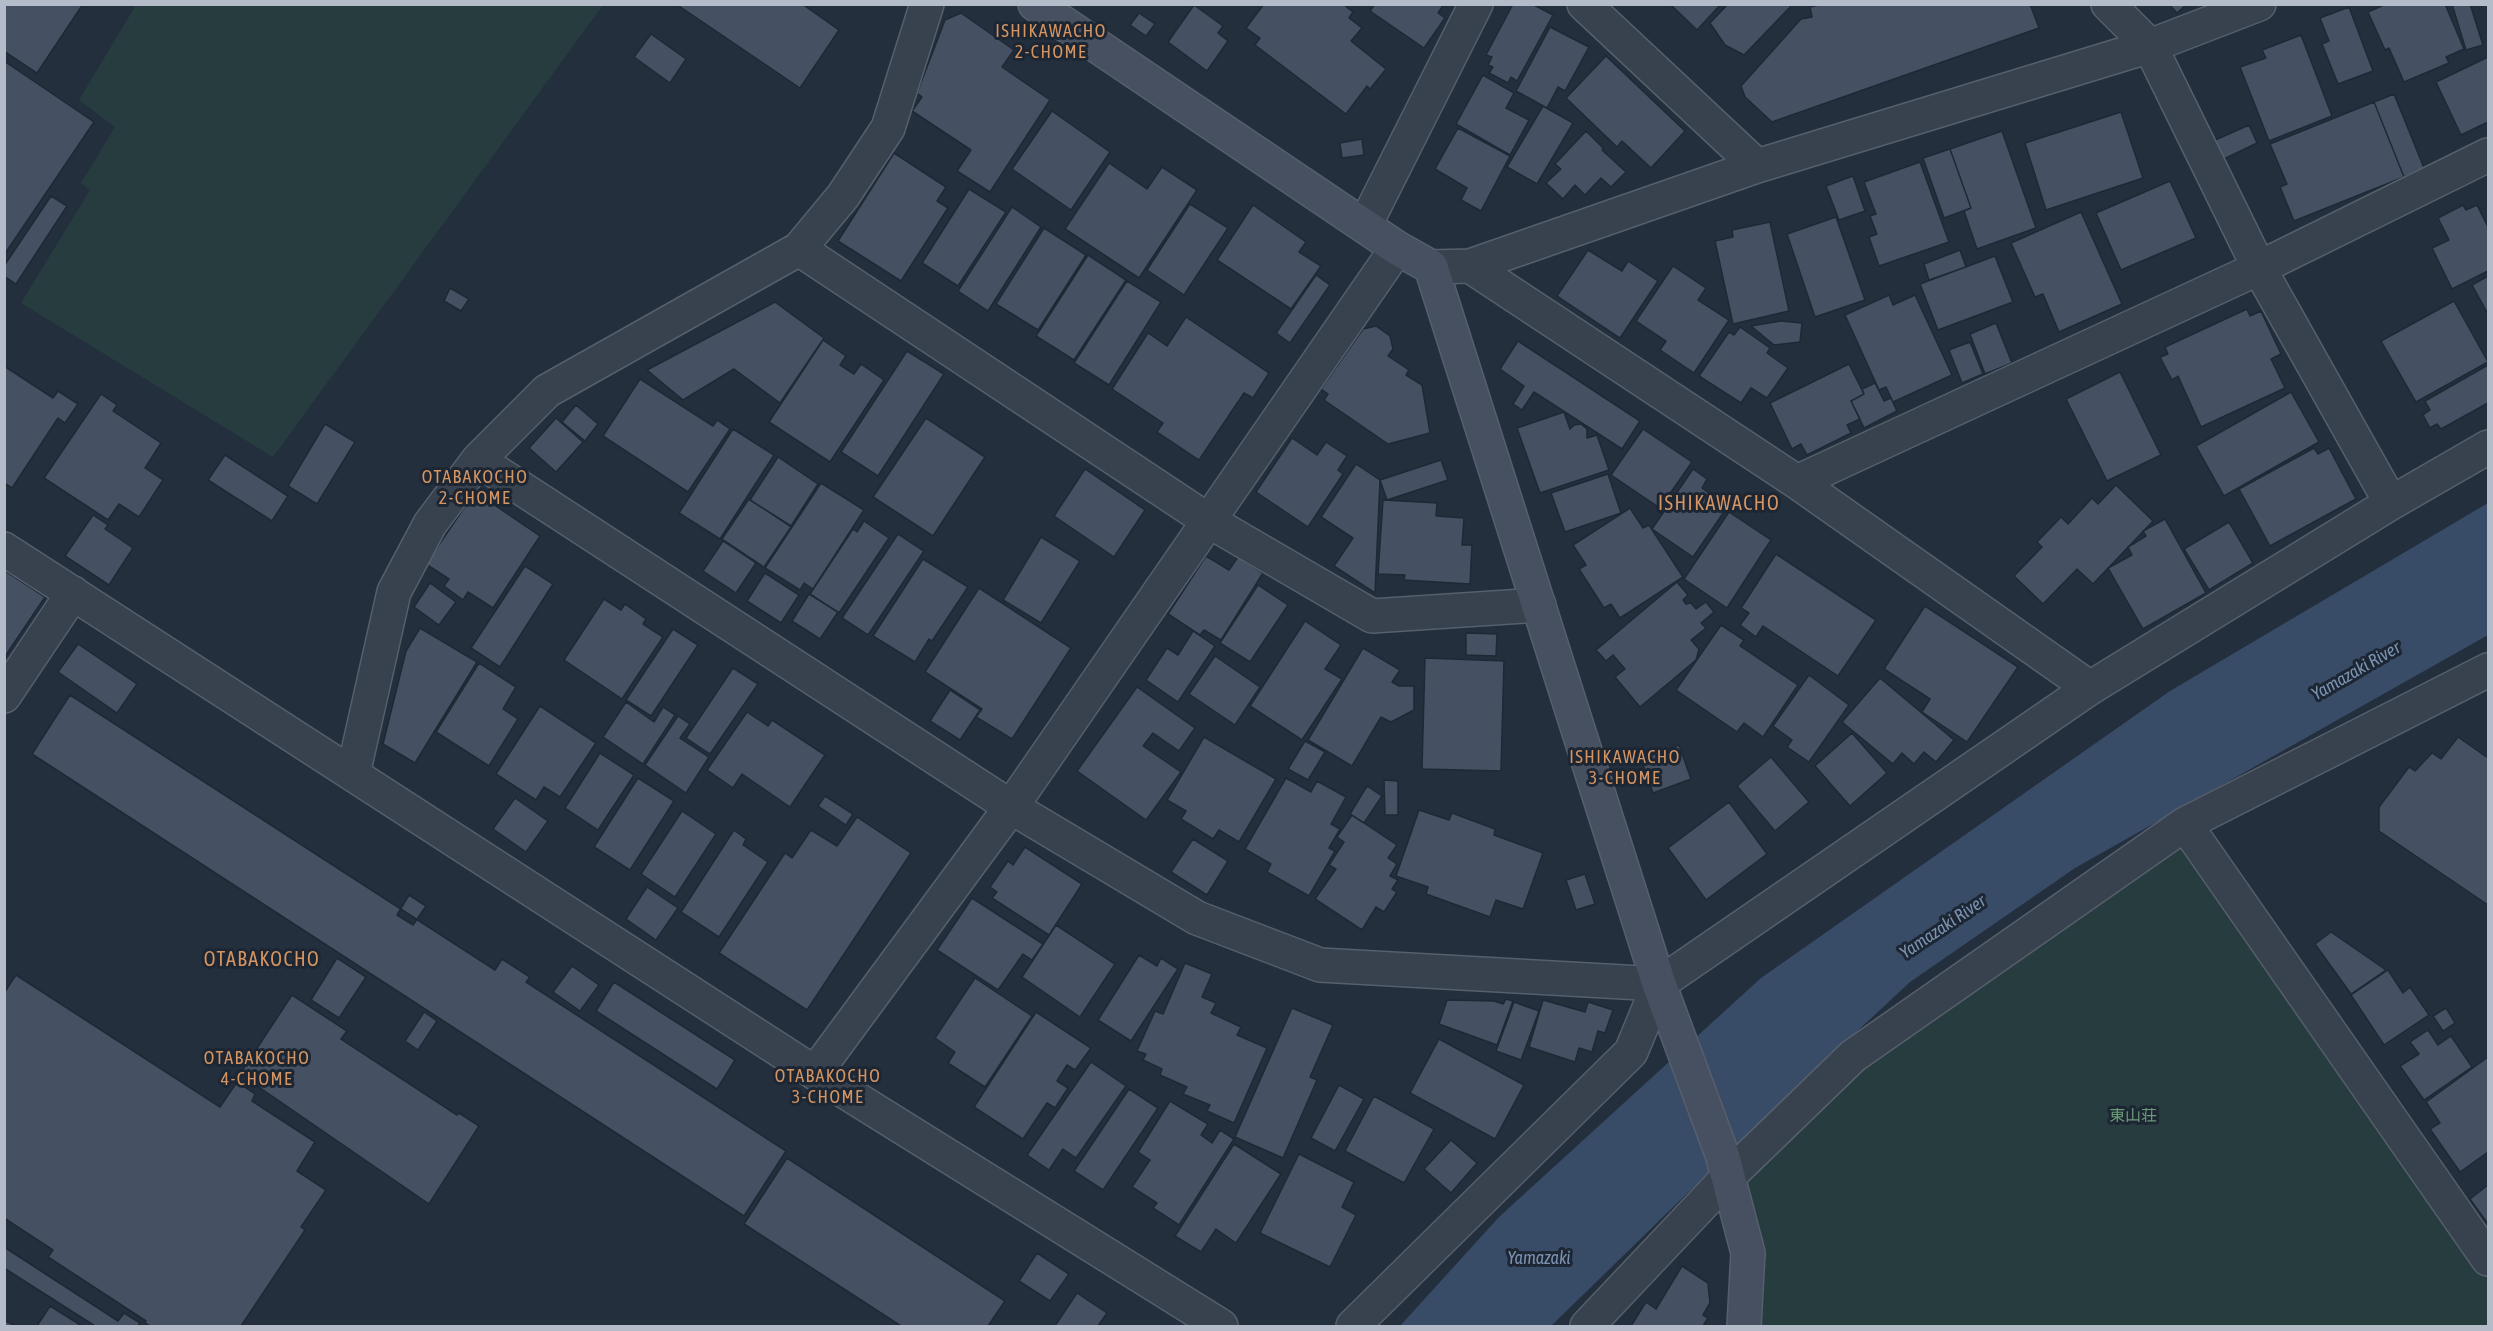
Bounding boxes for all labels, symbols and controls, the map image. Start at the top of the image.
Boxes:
district label: ISHIKAWACHO 2-CHOME [995,20,1107,63]
district label: OTABAKOCHO 2-CHOME [422,466,528,508]
district label: ISHIKAWACHO [1658,492,1780,516]
water label: Yamazaki River [2308,637,2404,705]
district label: ISHIKAWACHO 3-CHOME [1569,746,1681,789]
water label: Yamazaki River [1896,890,1990,964]
district label: OTABAKOCHO [204,948,320,972]
district label: OTABAKOCHO 4-CHOME [204,1047,310,1090]
district label: OTABAKOCHO 3-CHOME [775,1065,881,1108]
park label: 東山荘 [2109,1106,2157,1126]
water label: Yamazaki [1508,1247,1570,1269]

